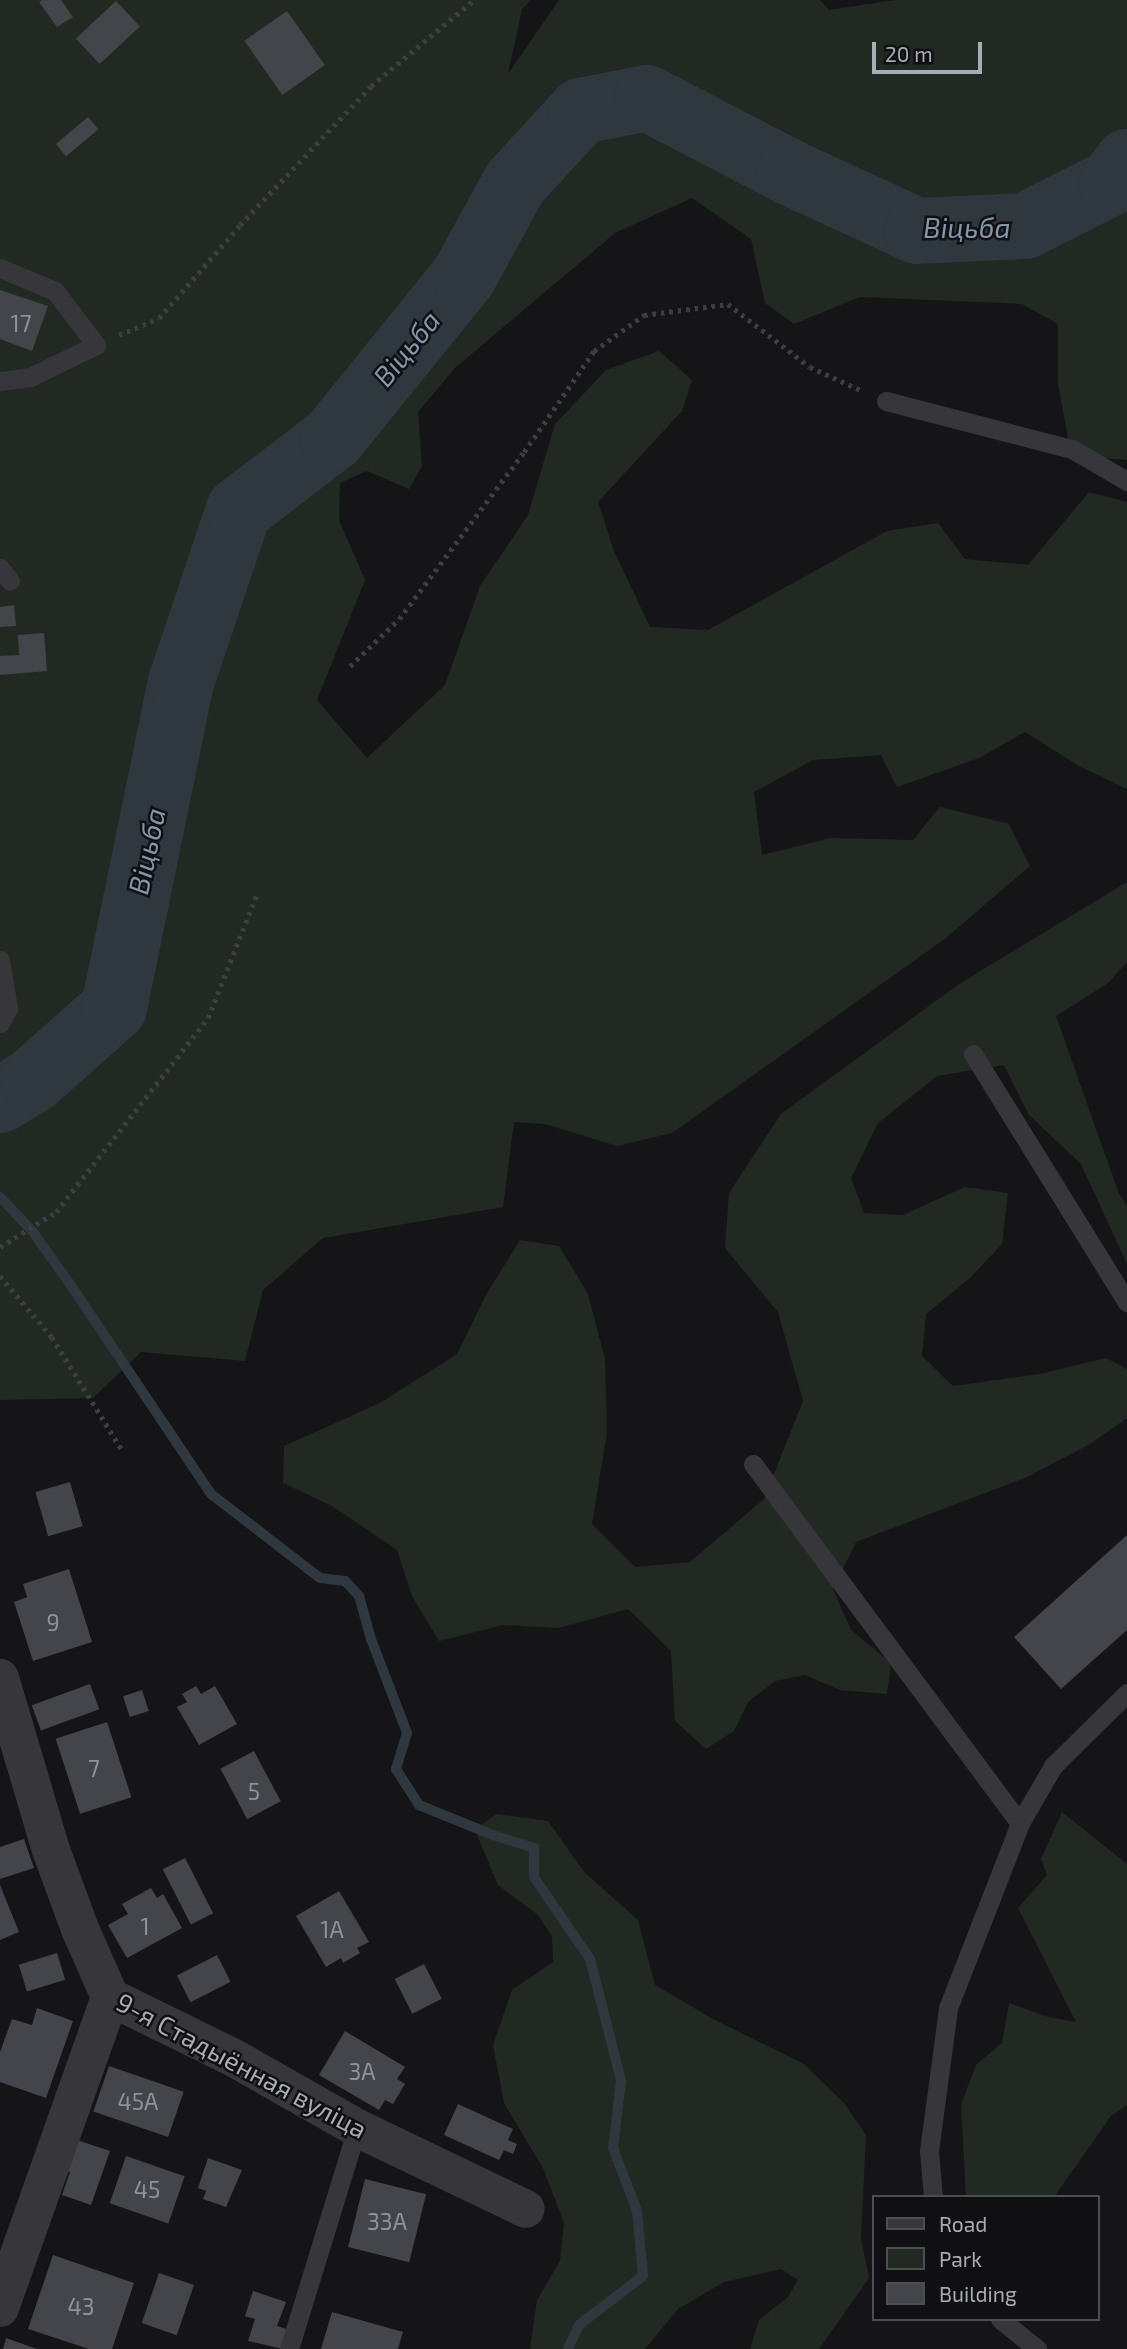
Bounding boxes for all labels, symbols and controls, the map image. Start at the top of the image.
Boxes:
scale bar [875,28,985,72]
text: 20 m [885,41,933,66]
water label: Віцьба [923,210,1011,244]
water label: Віцьба [365,303,447,393]
house number: 17 [11,309,31,337]
water label: Віцьба [120,805,172,897]
house number: 9 [46,1608,60,1636]
house number: 7 [88,1754,100,1782]
house number: 5 [248,1777,260,1805]
house number: 1 [140,1912,150,1940]
house number: 1А [320,1915,344,1943]
street label: 9-я Стадыённая вуліца [111,1986,373,2144]
house number: 3А [348,2057,376,2085]
house number: 45А [118,2087,158,2115]
house number: 45 [134,2175,160,2203]
legend [872,2195,1099,2321]
house number: 33А [367,2207,407,2235]
text: Road [939,2211,987,2236]
text: Park [939,2246,982,2271]
text: Building [939,2281,1017,2306]
house number: 43 [68,2292,94,2320]

